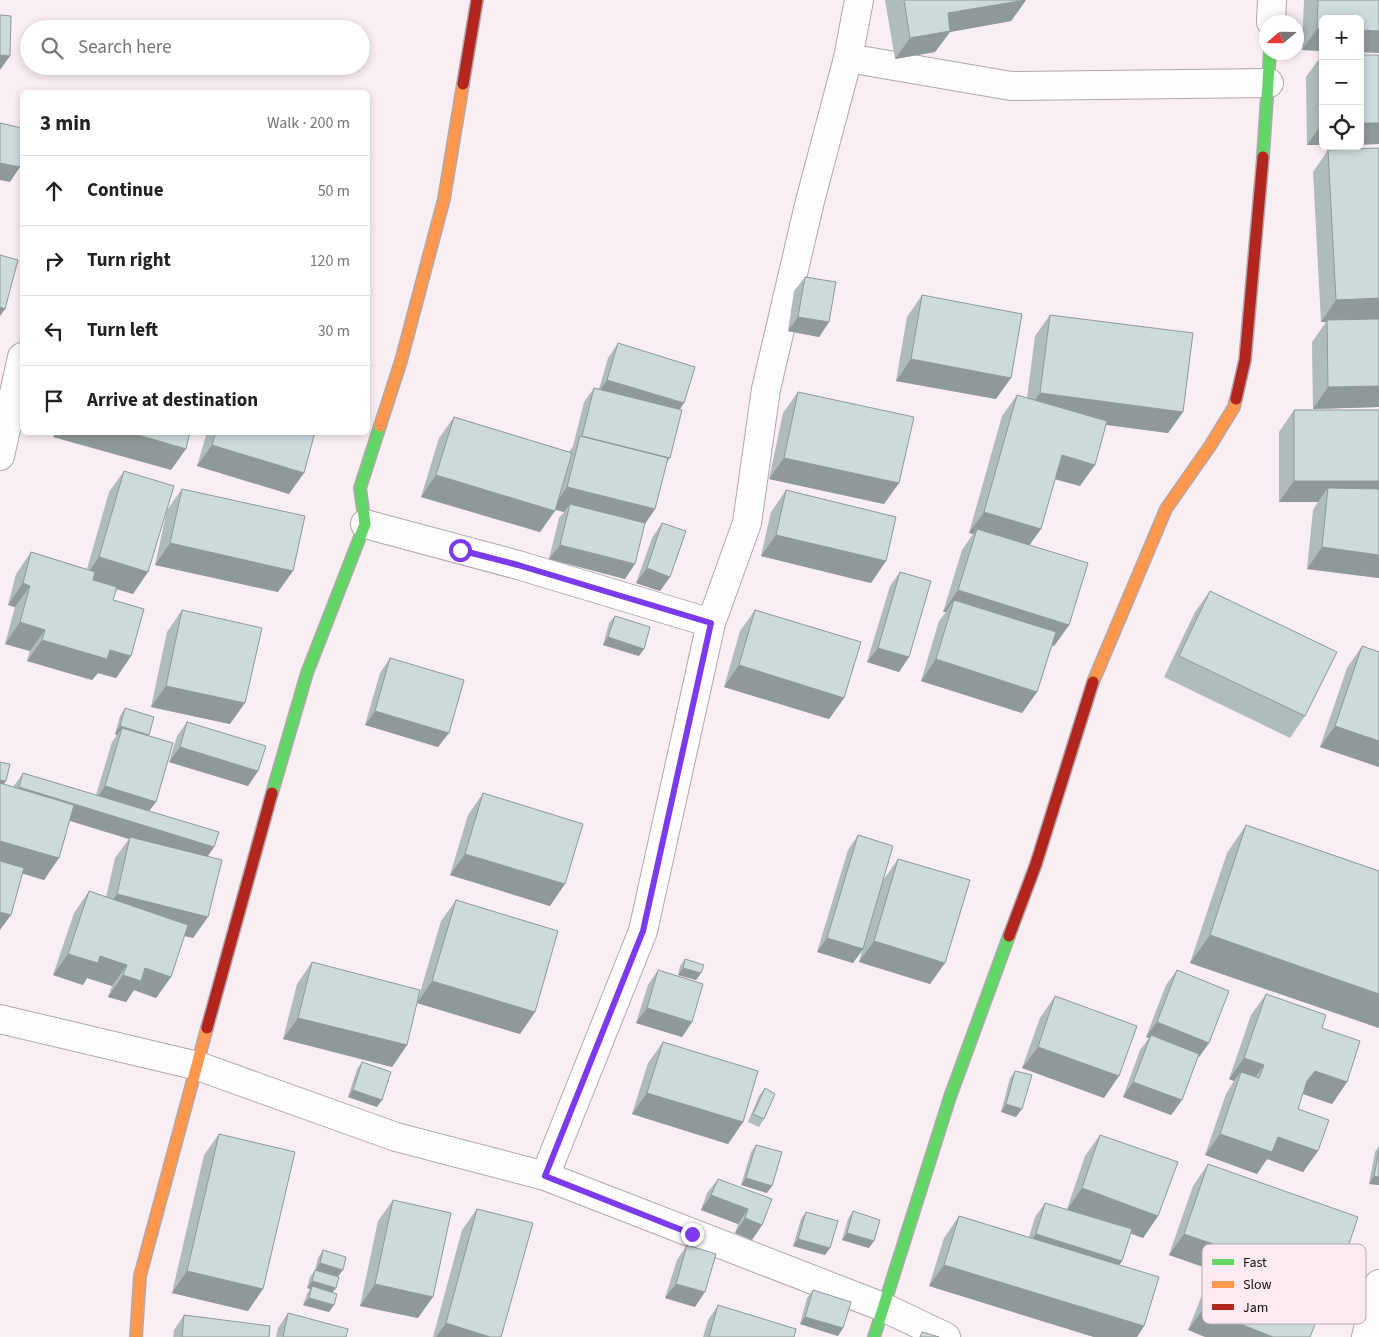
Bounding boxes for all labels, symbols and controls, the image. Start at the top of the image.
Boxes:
north arrow [1259,15,1304,60]
map controls [1319,15,1364,150]
button: + [1319,15,1364,60]
search box [20,20,370,75]
icon: search [38,34,66,62]
text: Search here [78,34,172,61]
button: − [1319,60,1364,105]
button: locate [1319,105,1364,150]
text: 3 min [40,108,91,138]
text: Walk · 200 m [267,112,350,134]
icon: ahead [40,177,68,205]
text: Continue [87,177,164,204]
text: 50 m [318,180,350,202]
icon: right [40,247,68,275]
text: Turn right [87,247,171,274]
text: 120 m [310,250,350,272]
icon: left [40,317,68,345]
text: Turn left [87,317,158,344]
text: 30 m [318,320,350,342]
icon: arrive [40,387,68,415]
text: Arrive at destination [87,387,258,414]
route start [449,539,472,562]
route end [681,1223,704,1246]
legend [1202,1244,1366,1324]
text: Fast [1243,1253,1267,1273]
text: Slow [1243,1275,1272,1295]
text: Jam [1243,1298,1268,1318]

